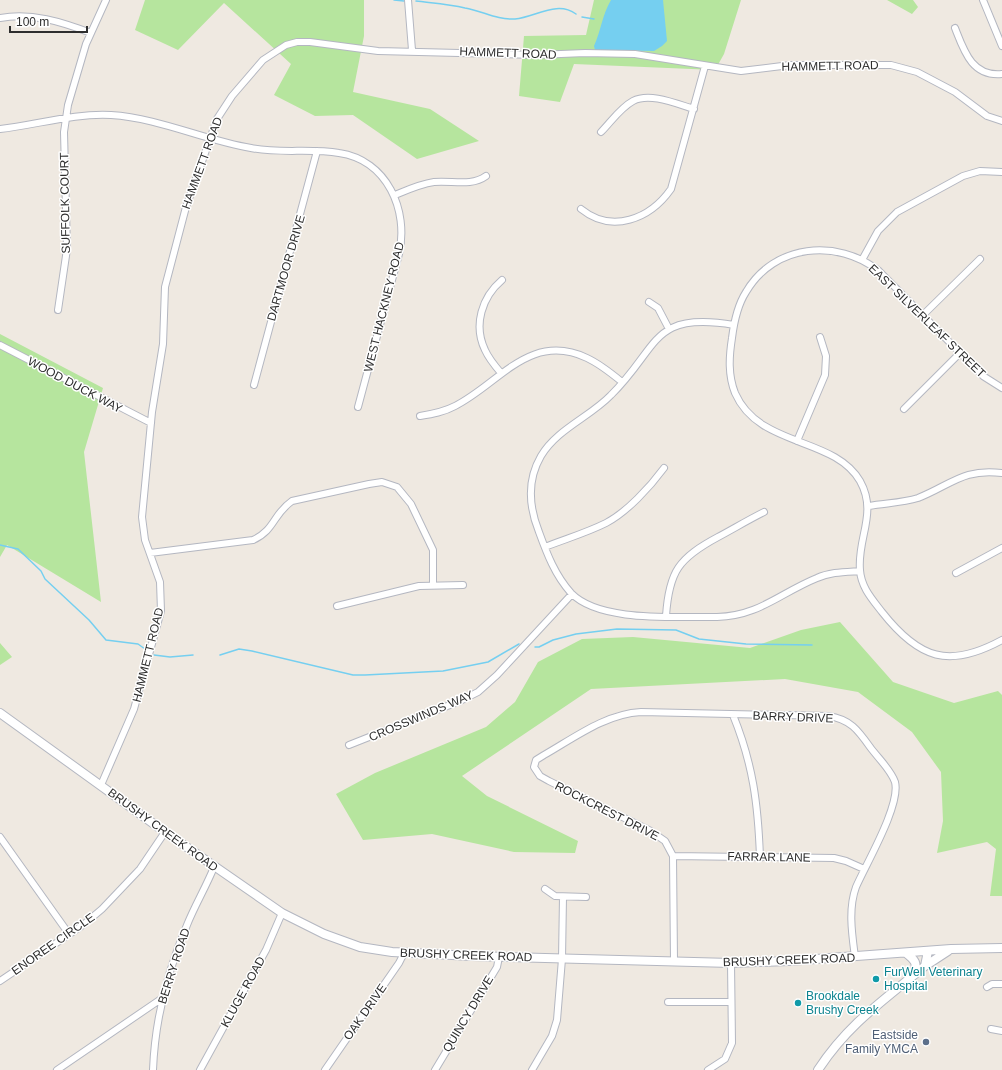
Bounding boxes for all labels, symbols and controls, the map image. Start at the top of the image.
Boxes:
scale bar [10,8,87,34]
text: 100 m [16,15,49,29]
street label: HAMMETT ROAD [459,44,557,62]
street label: HAMMETT ROAD [781,58,879,74]
street label: HAMMETT ROAD [179,115,225,211]
street label: SUFFOLK COURT [57,152,73,254]
street label: DARTMOOR DRIVE [264,213,308,323]
street label: WEST HACKNEY ROAD [361,240,407,374]
street label: EAST SILVERLEAF STREET [866,261,989,381]
street label: WOOD DUCK WAY [25,354,125,416]
street label: HAMMETT ROAD [129,606,167,704]
street label: CROSSWINDS WAY [367,688,475,744]
street label: BARRY DRIVE [752,709,834,725]
street label: ROCKCREST DRIVE [553,779,661,843]
street label: BRUSHY CREEK ROAD [105,785,221,875]
street label: FARRAR LANE [727,849,811,865]
street label: ENOREE CIRCLE [9,910,97,978]
street label: BERRY ROAD [155,926,193,1006]
street label: BRUSHY CREEK ROAD [400,946,533,964]
street label: BRUSHY CREEK ROAD [723,951,856,969]
street label: KLUGE ROAD [218,954,268,1030]
place label: FurWell Veterinary Hospital [884,965,982,993]
street label: QUINCY DRIVE [440,973,496,1055]
marker: FurWell Veterinary Hospital [871,974,881,984]
street label: OAK DRIVE [341,981,389,1043]
place label: Brookdale Brushy Creek [806,989,880,1017]
marker: Brookdale Brushy Creek [793,998,803,1008]
place label: Eastside Family YMCA [845,1028,918,1056]
marker: Eastside Family YMCA [921,1037,931,1047]

